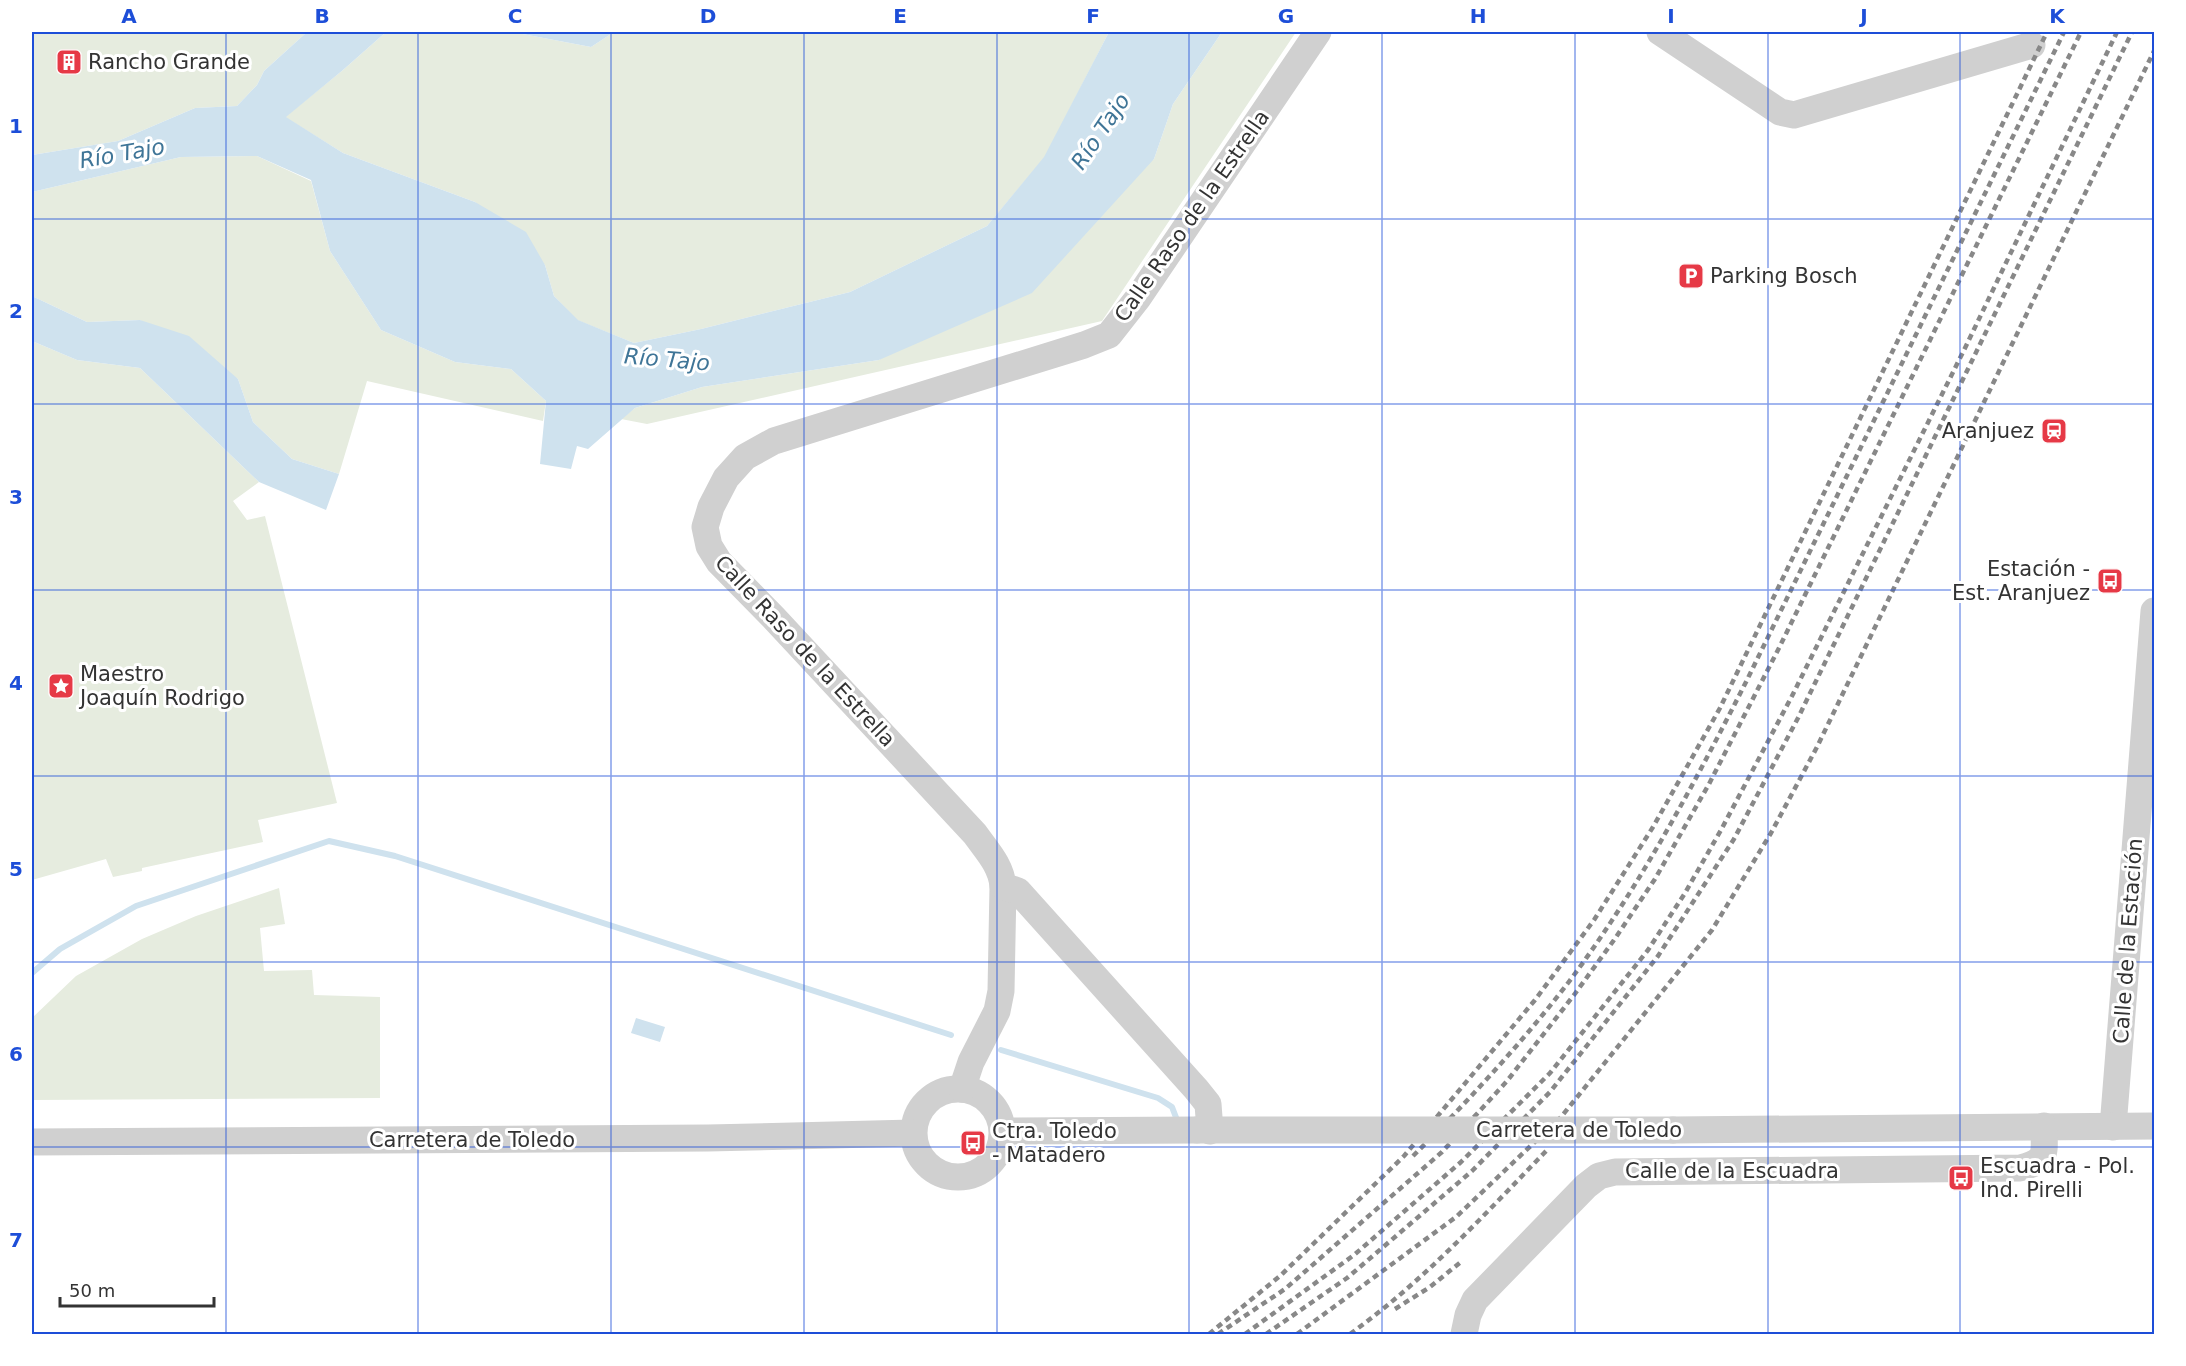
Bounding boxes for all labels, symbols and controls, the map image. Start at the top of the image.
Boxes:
text: A [121,4,137,28]
text: B [314,4,330,28]
text: C [508,4,522,28]
text: D [700,4,716,28]
text: E [893,4,907,28]
text: F [1086,4,1100,28]
text: G [1278,4,1294,28]
text: H [1470,4,1486,28]
text: I [1667,4,1675,28]
text: J [1858,4,1868,28]
text: K [2049,4,2066,28]
building icon: Rancho Grande [54,47,84,77]
place label: Rancho Grande [88,50,250,74]
water label: Río Tajo [1066,89,1135,174]
street label: Calle Raso de la Estrella [1110,106,1274,326]
text: 1 [9,114,23,138]
water label: Río Tajo [78,134,167,173]
parking icon: Parking Bosch [1676,261,1706,291]
place label: Parking Bosch [1710,264,1858,288]
text: 2 [9,299,23,323]
water label: Río Tajo [623,343,711,376]
station icon: Aranjuez [2039,416,2069,446]
place label: Aranjuez [1942,419,2034,443]
text: 3 [9,485,23,509]
street label: Calle Raso de la Estrella [710,550,900,752]
place label: Estación - Est. Aranjuez [1952,557,2090,605]
bus stop icon: Estación - Est. Aranjuez [2095,566,2125,596]
place label: Maestro Joaquín Rodrigo [78,662,245,710]
text: 4 [9,671,23,695]
place icon: Maestro Joaquín Rodrigo [46,671,76,701]
street label: Calle de la Estación [2109,837,2147,1045]
text: 5 [9,857,23,881]
text: 6 [9,1042,23,1066]
street label: Carretera de Toledo [1476,1118,1682,1142]
place label: Ctra. Toledo - Matadero [992,1119,1117,1167]
street label: Carretera de Toledo [369,1128,575,1152]
bus stop icon: Ctra. Toledo - Matadero [958,1128,988,1158]
place label: Escuadra - Pol. Ind. Pirelli [1980,1154,2135,1202]
street label: Calle de la Escuadra [1625,1159,1839,1183]
bus stop icon: Escuadra - Pol. Ind. Pirelli [1946,1163,1976,1193]
text: 7 [9,1228,23,1252]
scale bar [60,1270,214,1308]
text: 50 m [69,1280,115,1301]

